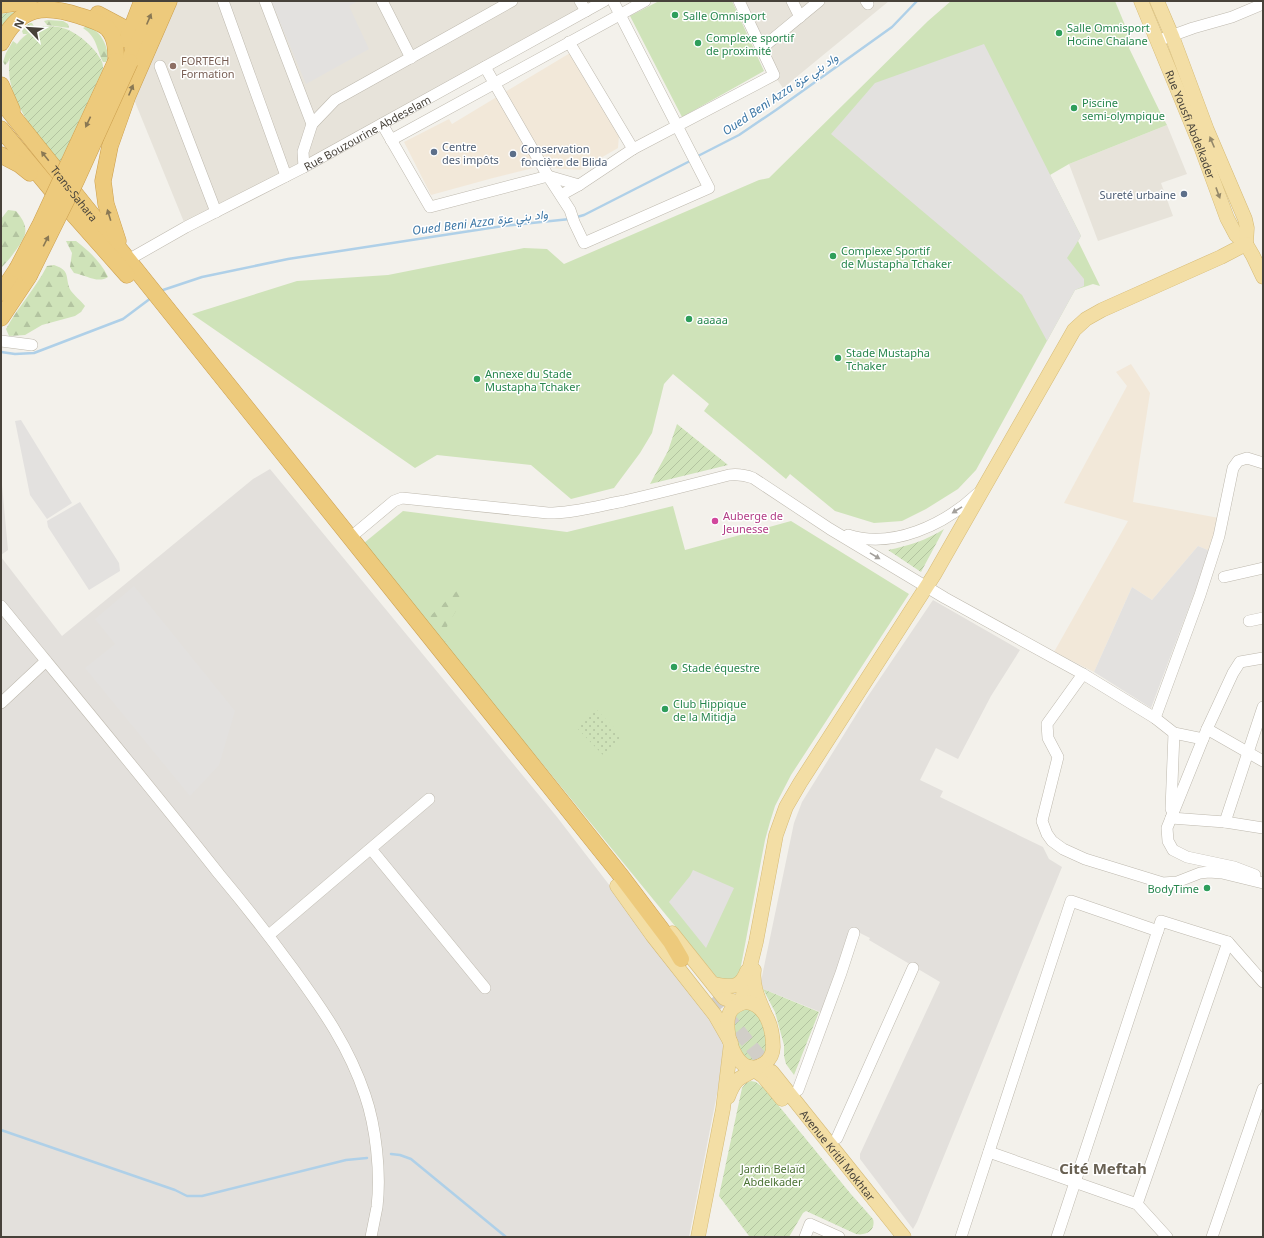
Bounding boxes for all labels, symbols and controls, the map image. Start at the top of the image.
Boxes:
north arrow [8,8,48,48]
place label: Salle Omnisport [683,8,766,23]
marker: Salle Omnisport [670,10,680,20]
one-way arrow [146,13,152,24]
text: N [10,16,27,31]
place label: Salle Omnisport Hocine Chalane [1067,20,1150,48]
marker: Salle Omnisport Hocine Chalane [1054,28,1064,38]
place label: Complexe sportif de proximité [706,30,795,58]
marker: Complexe sportif de proximité [693,38,703,48]
water label: Oued Beni Azza واد بني عزة [719,48,843,141]
place label: FORTECH Formation [181,53,235,81]
marker: FORTECH Formation [168,61,178,71]
street label: Rue Yousfi Abdelkader [1163,68,1220,181]
one-way arrow [127,84,134,96]
street label: Rue Bouzourine Abdeselam [301,91,433,173]
place label: Piscine semi-olympique [1082,95,1165,123]
marker: Piscine semi-olympique [1069,103,1079,113]
one-way arrow [85,116,91,128]
one-way arrow [1209,137,1215,148]
place label: Centre des impôts [442,139,499,167]
place label: Conservation foncière de Blida [521,141,608,169]
marker: Centre des impôts [429,147,439,157]
marker: Conservation foncière de Blida [508,149,518,159]
one-way arrow [40,150,49,161]
street label: Trans-Sahara [48,162,102,224]
place label: Sureté urbaine [1099,187,1176,202]
one-way arrow [1215,188,1221,200]
marker: Sureté urbaine [1179,189,1189,199]
water label: Oued Beni Azza واد بني عزة [411,205,550,241]
one-way arrow [106,209,112,221]
one-way arrow [43,235,50,247]
place label: Complexe Sportif de Mustapha Tchaker [841,243,952,271]
marker: Complexe Sportif de Mustapha Tchaker [828,251,838,261]
place label: aaaaa [697,312,728,327]
marker: aaaaa [684,314,694,324]
place label: Stade Mustapha Tchaker [846,345,930,373]
marker: Stade Mustapha Tchaker [833,353,843,363]
place label: Annexe du Stade Mustapha Tchaker [485,366,580,394]
marker: Annexe du Stade Mustapha Tchaker [472,374,482,384]
one-way arrow [951,507,963,514]
place label: Auberge de Jeunesse [722,508,783,536]
marker: Auberge de Jeunesse [710,516,720,526]
one-way arrow [869,553,881,560]
place label: Stade équestre [682,660,760,675]
marker: Stade équestre [669,662,679,672]
place label: Club Hippique de la Mitidja [673,696,746,724]
marker: Club Hippique de la Mitidja [660,704,670,714]
place label: BodyTime [1147,881,1199,896]
marker: BodyTime [1202,883,1212,893]
street label: Avenue Kritli Mokhtar [797,1106,879,1204]
district label: Cité Meftah [1059,1158,1147,1178]
park label: Jardin Belaïd Abdelkader [740,1161,805,1189]

